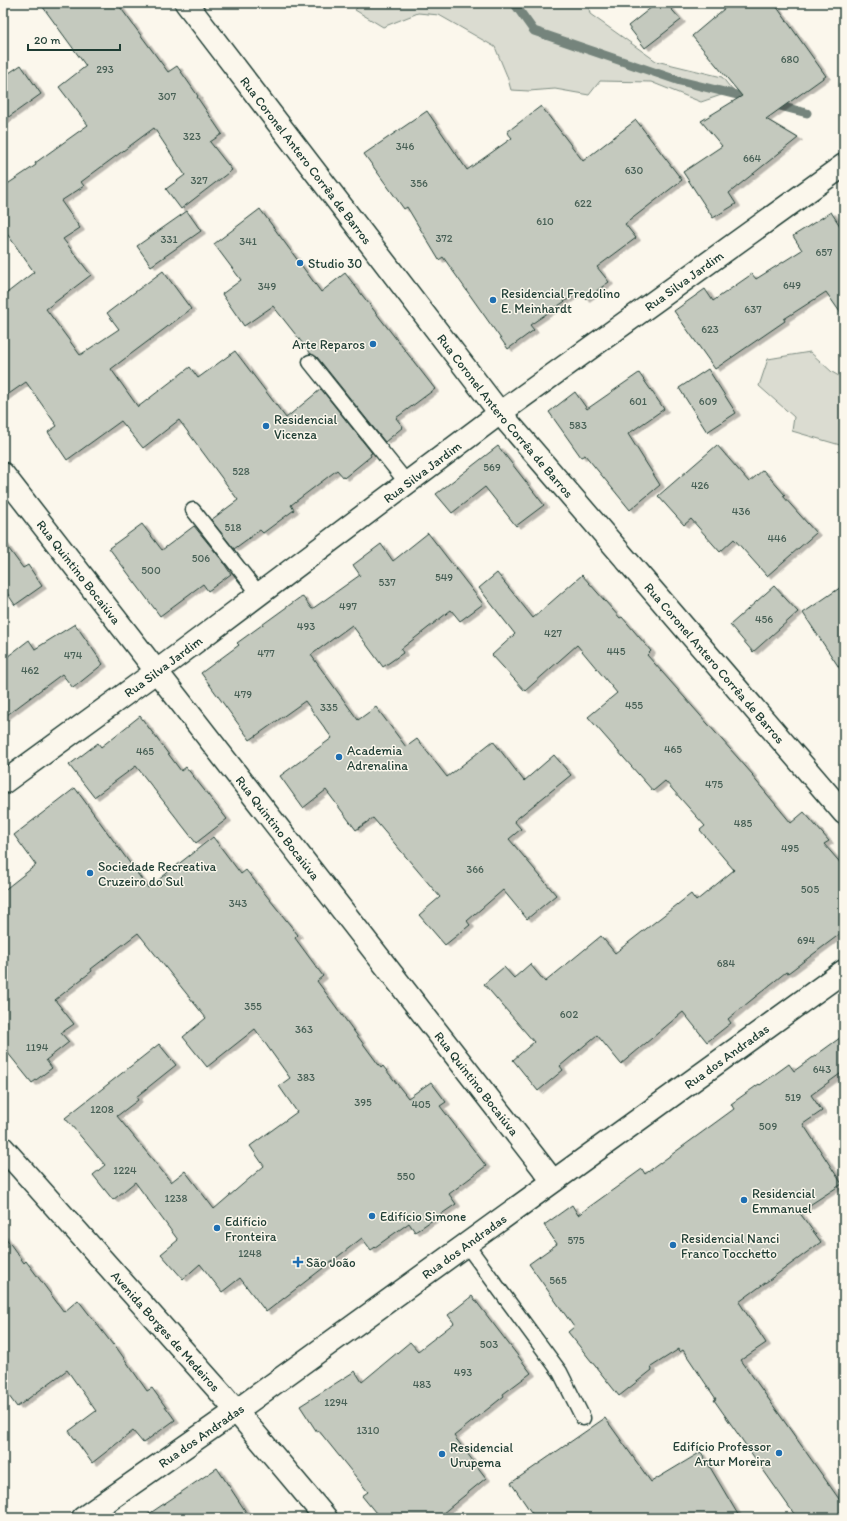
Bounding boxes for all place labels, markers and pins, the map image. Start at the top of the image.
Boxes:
place label: Studio 30 [308,256,362,271]
marker: Studio 30 [295,258,305,268]
place label: Residencial Fredolino E. Meinhardt [501,286,620,316]
marker: Residencial Fredolino E. Meinhardt [488,295,498,305]
place label: Arte Reparos [292,337,365,352]
marker: Arte Reparos [368,339,378,349]
place label: Residencial Vicenza [274,412,338,442]
marker: Residencial Vicenza [261,421,271,431]
place label: Academia Adrenalina [347,743,408,773]
marker: Academia Adrenalina [334,752,344,762]
place label: Sociedade Recreativa Cruzeiro do Sul [98,859,216,889]
marker: Sociedade Recreativa Cruzeiro do Sul [85,868,95,878]
place label: Residencial Emmanuel [752,1186,816,1216]
marker: Residencial Emmanuel [739,1195,749,1205]
place label: Edifício Simone [380,1209,466,1224]
marker: Edifício Simone [367,1211,377,1221]
place label: Edifício Fronteira [225,1214,277,1244]
marker: Edifício Fronteira [212,1223,222,1233]
place label: Residencial Nanci Franco Tocchetto [681,1231,779,1261]
marker: Residencial Nanci Franco Tocchetto [668,1240,678,1250]
place label: São João [306,1255,356,1270]
marker: São João [293,1257,303,1267]
place label: Edifício Professor Artur Moreira [673,1439,772,1469]
place label: Residencial Urupema [450,1440,514,1470]
marker: Edifício Professor Artur Moreira [774,1448,784,1458]
marker: Residencial Urupema [437,1449,447,1459]

